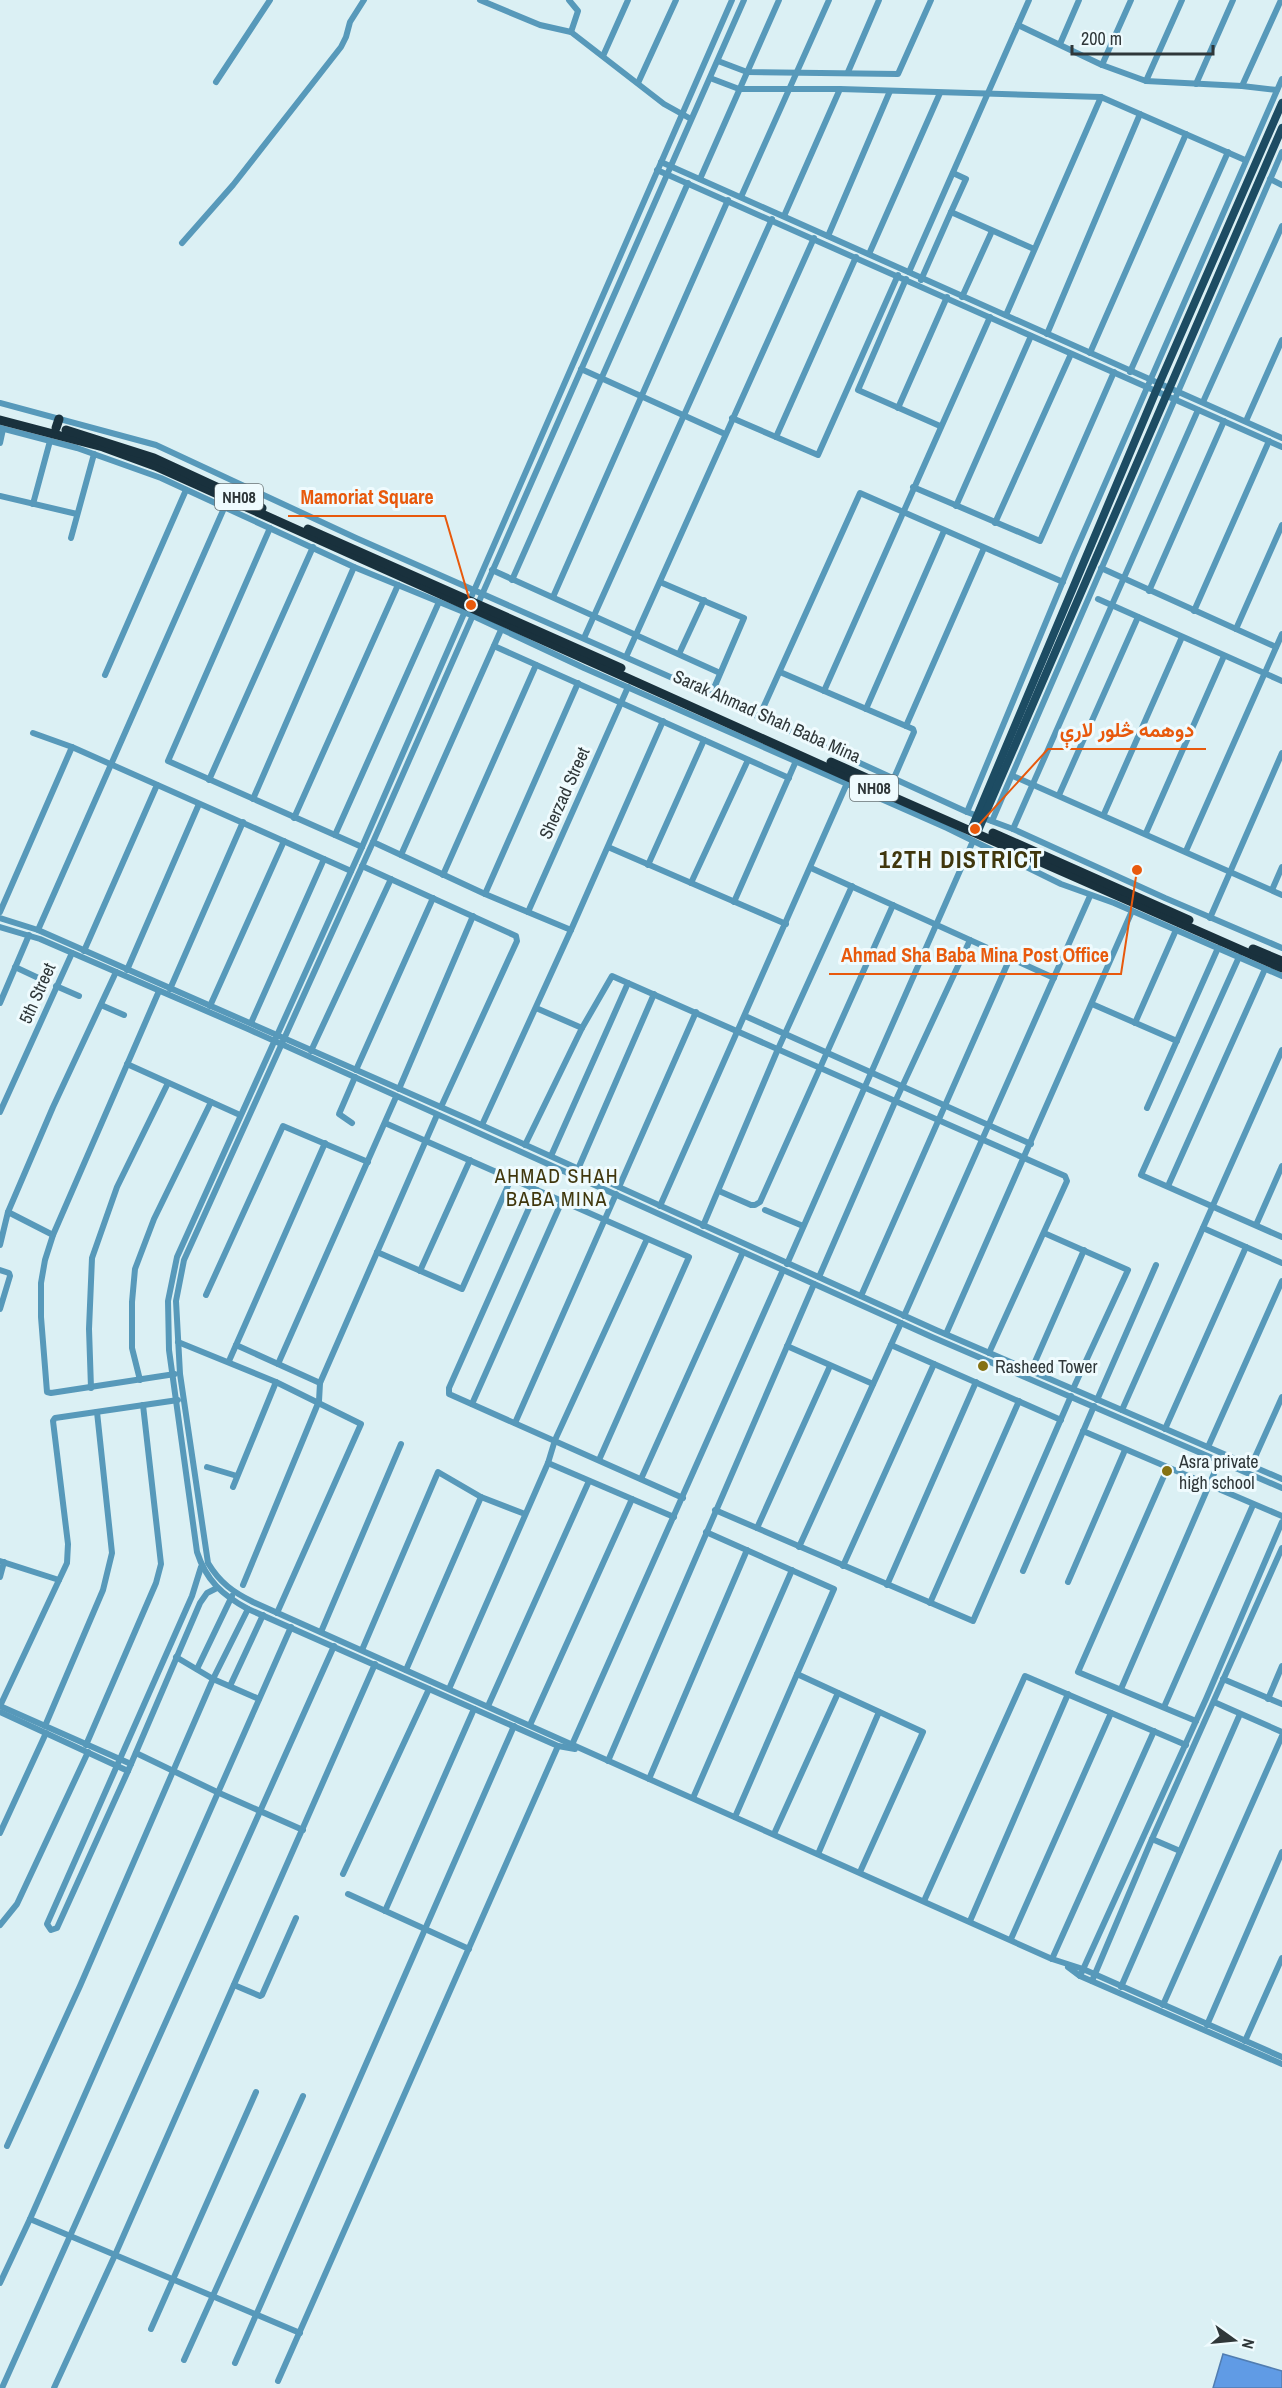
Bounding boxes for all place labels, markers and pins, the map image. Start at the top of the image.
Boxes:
callout: Mamoriat Square [288,478,445,516]
callout: دوهمه څلور لارې [1048,711,1206,749]
callout: Ahmad Sha Baba Mina Post Office [829,936,1121,974]
place label: Rasheed Tower [995,1354,1097,1379]
marker: Rasheed Tower [976,1359,990,1373]
place label: Asra private high school [1178,1449,1259,1495]
marker: Asra private high school [1160,1464,1174,1478]

